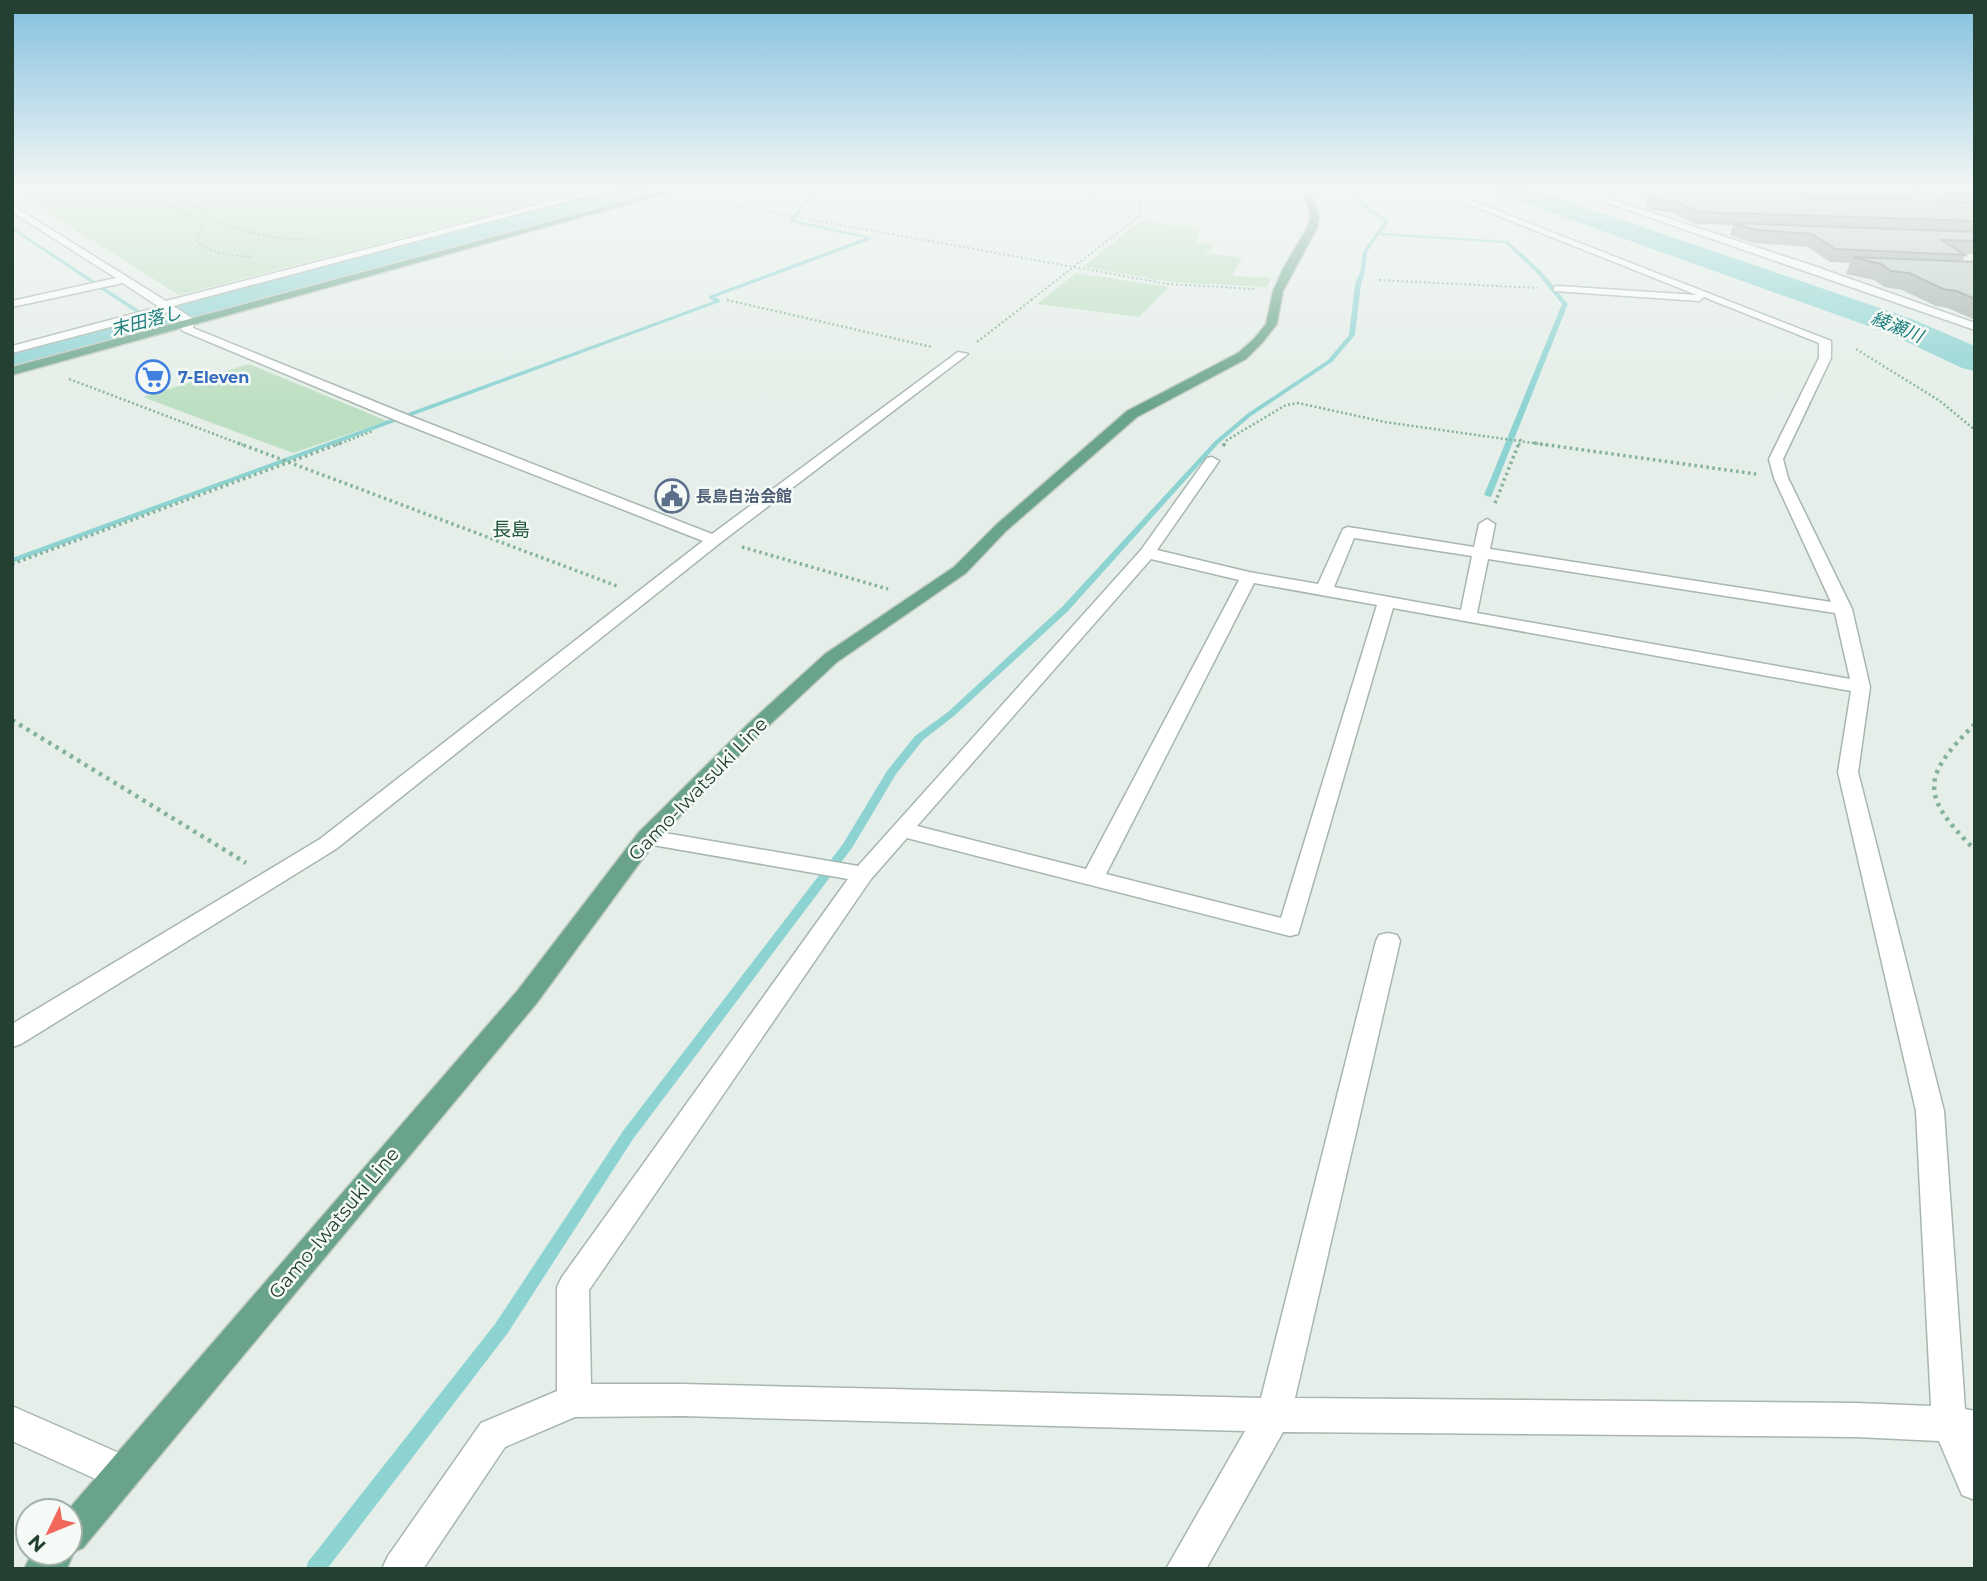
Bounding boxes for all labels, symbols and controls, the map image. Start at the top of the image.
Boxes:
water label: 末田落し [108,301,184,341]
water label: 綾瀬川 [1868,307,1928,348]
supermarket icon: 7-Eleven [134,358,172,396]
place label: 7-Eleven [178,368,249,387]
public building icon: 長島自治会館 [653,477,691,515]
place label: 長島自治会館 [696,487,792,506]
district label: 長島 [492,518,530,541]
street label: Gamo-Iwatsuki Line [624,712,772,866]
street label: Gamo-Iwatsuki Line [264,1143,404,1303]
north arrow [14,1497,84,1567]
text: N [23,1530,51,1557]

